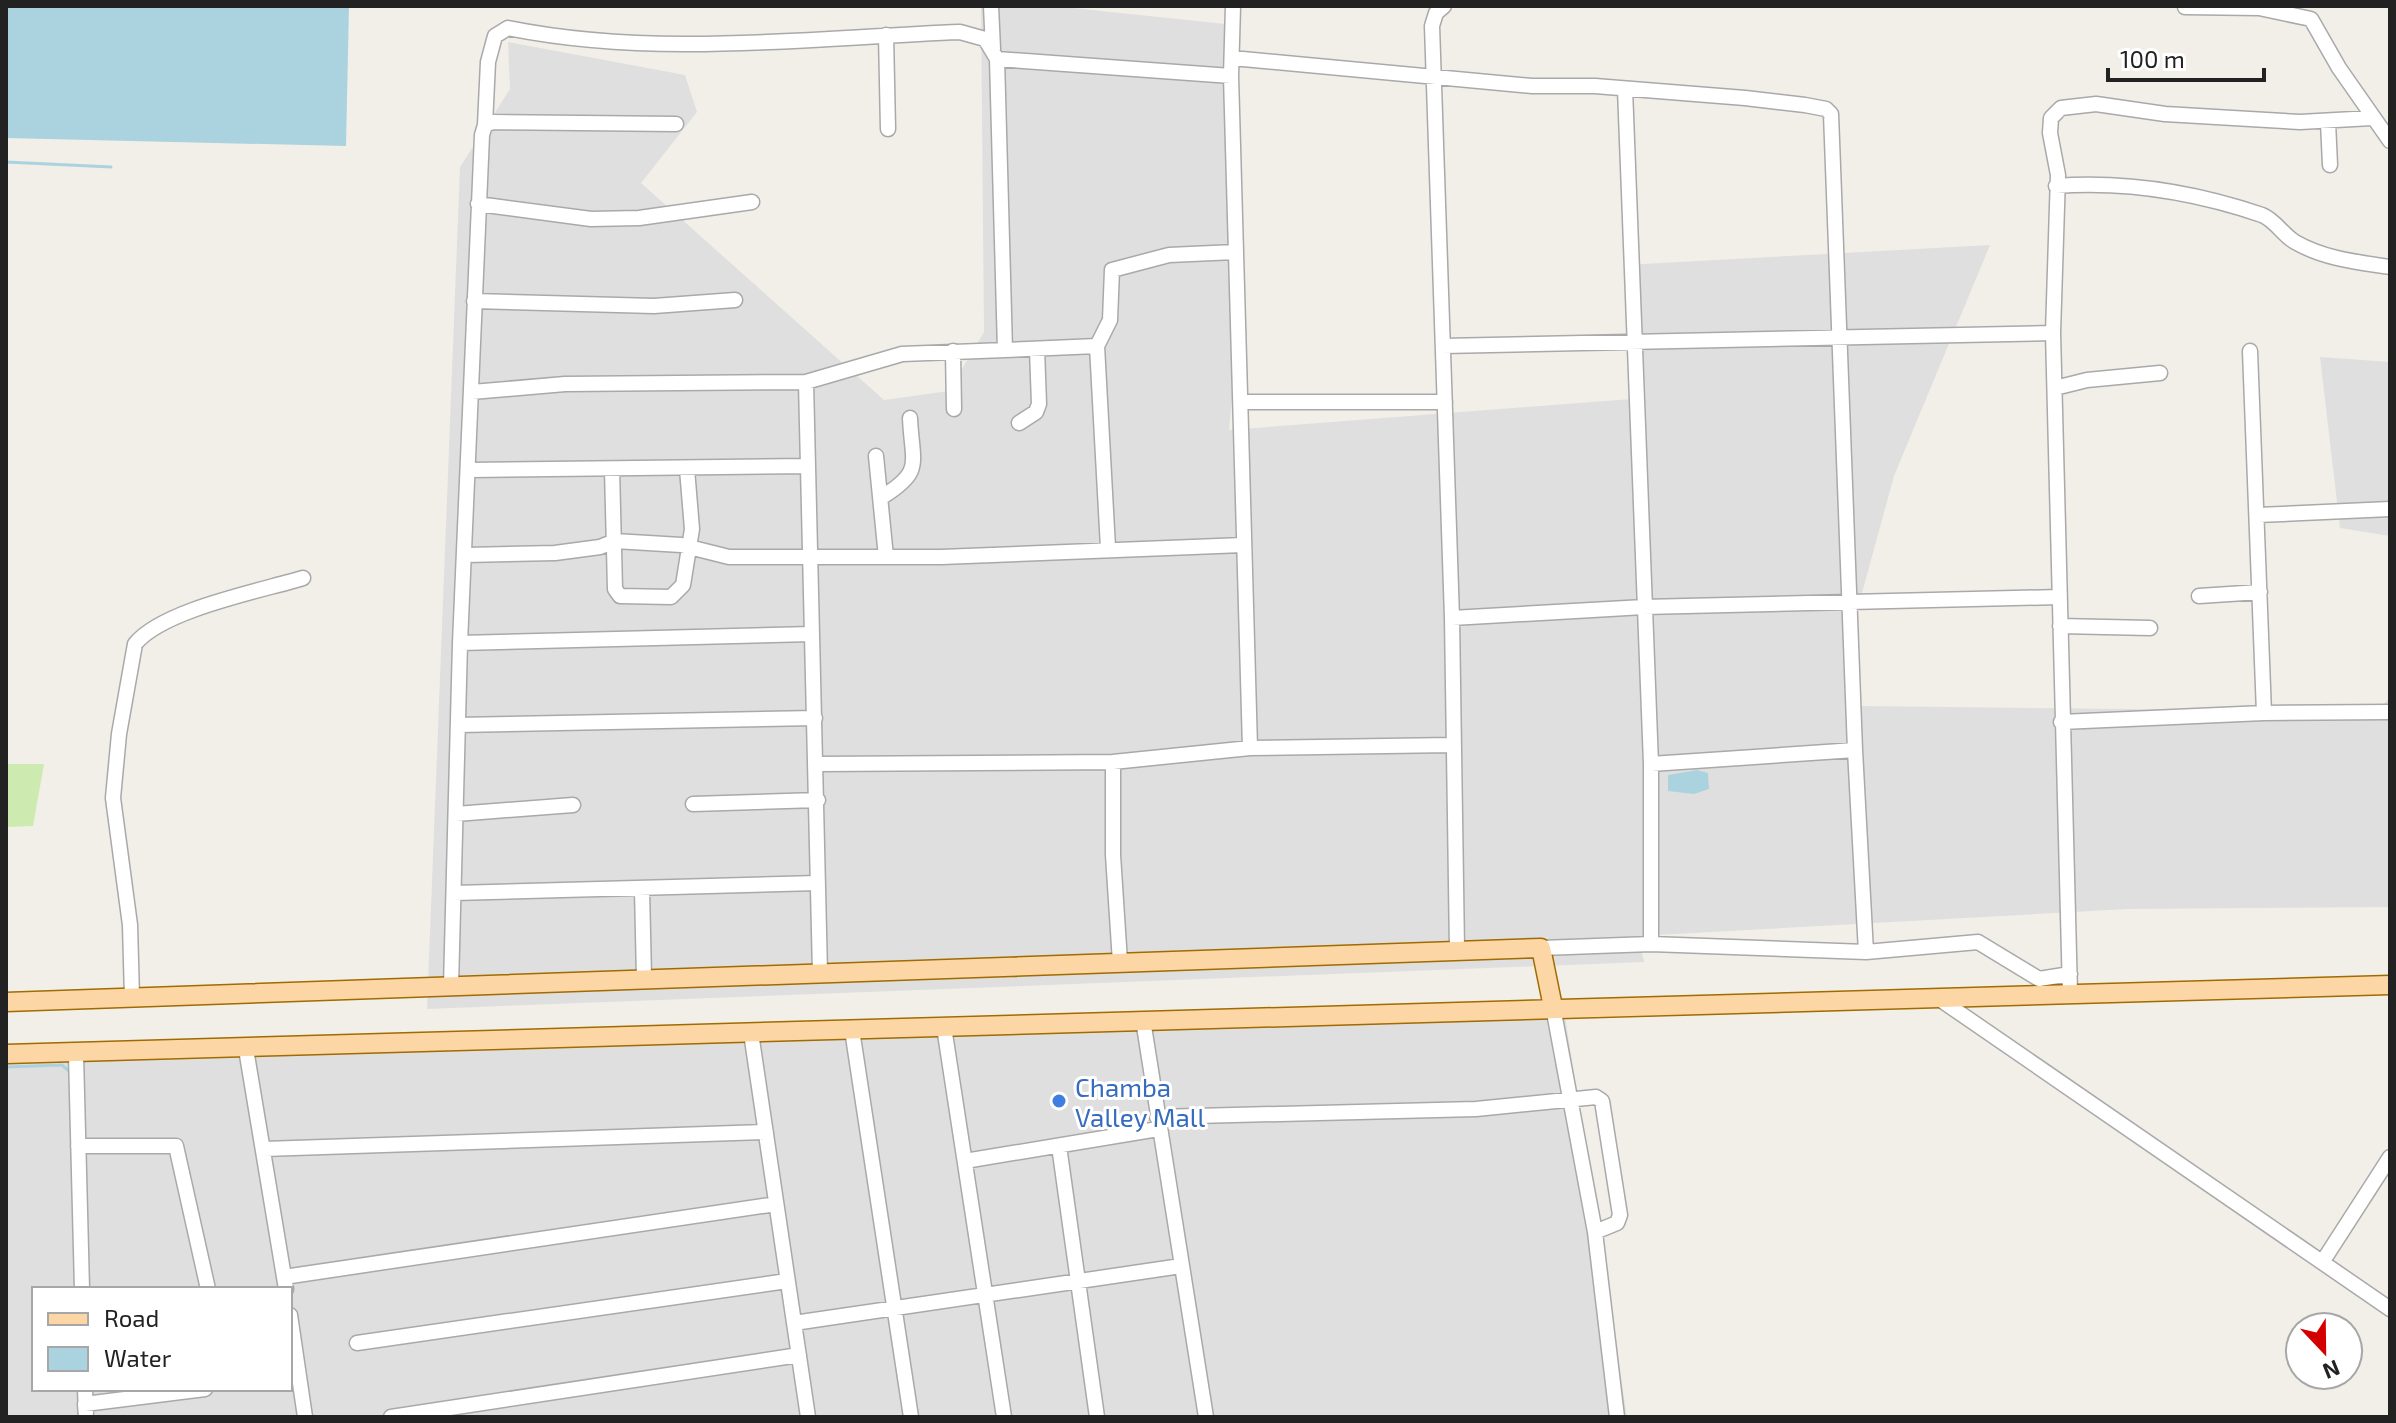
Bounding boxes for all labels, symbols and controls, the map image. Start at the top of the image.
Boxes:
scale bar [2108,32,2264,82]
text: 100 m [2120,44,2185,73]
place label: Chamba Valley Mall [1075,1071,1205,1132]
marker: Chamba Valley Mall [1050,1092,1068,1110]
legend [32,1287,292,1391]
text: Road [104,1303,159,1332]
north arrow [2284,1311,2364,1391]
text: Water [104,1343,172,1372]
text: N [2320,1355,2344,1386]

